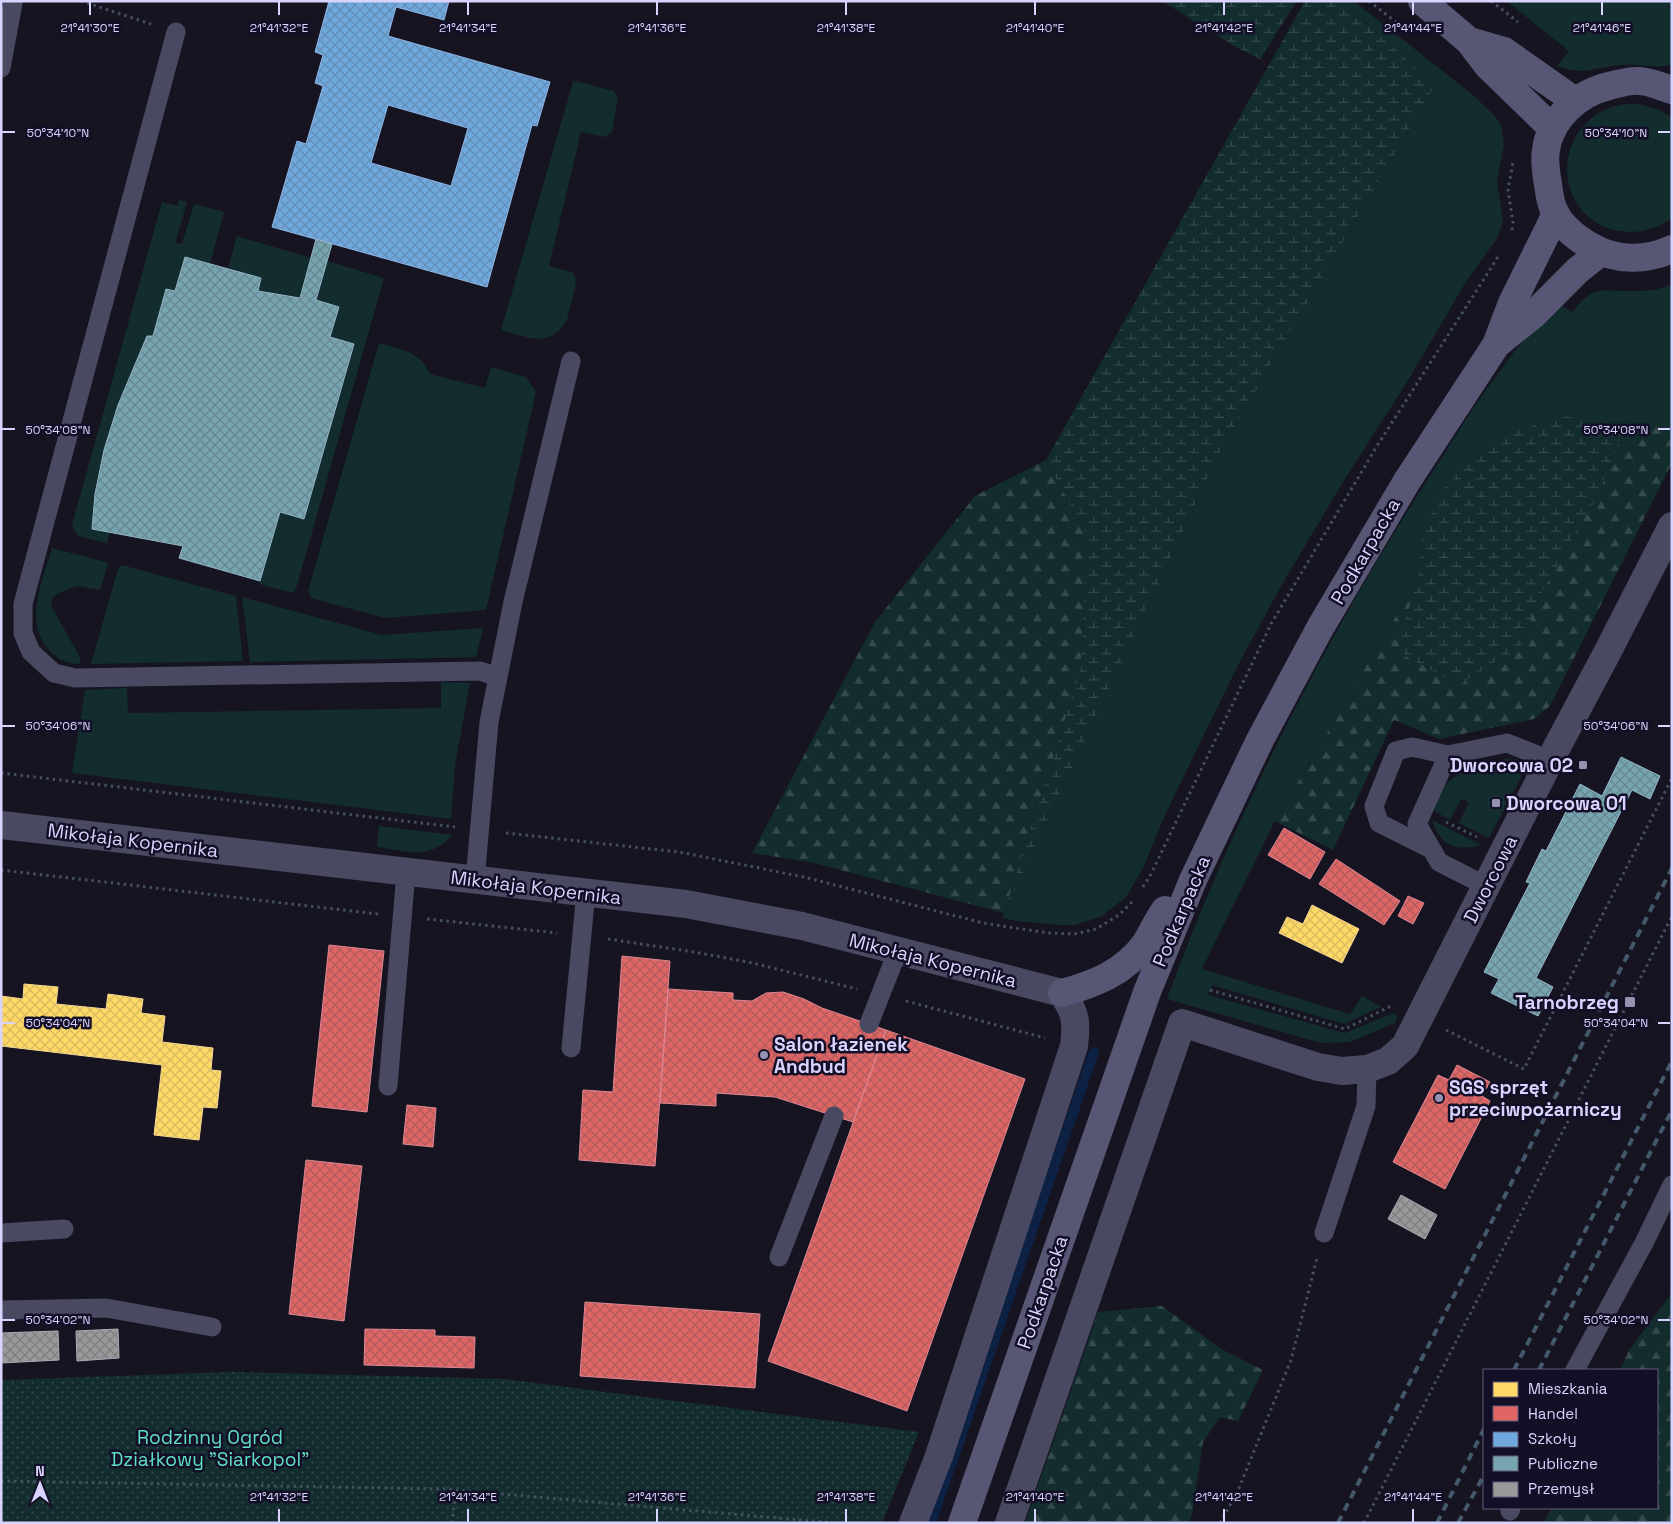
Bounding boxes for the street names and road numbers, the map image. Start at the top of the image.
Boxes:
street label: Podkarpacka [1325,494,1406,609]
street label: Mikołaja Kopernika [46,818,220,863]
street label: Dworcowa [1458,831,1523,927]
street label: Podkarpacka [1147,852,1216,971]
street label: Mikołaja Kopernika [449,865,623,910]
street label: Mikołaja Kopernika [846,928,1019,993]
street label: Podkarpacka [1011,1232,1074,1352]

